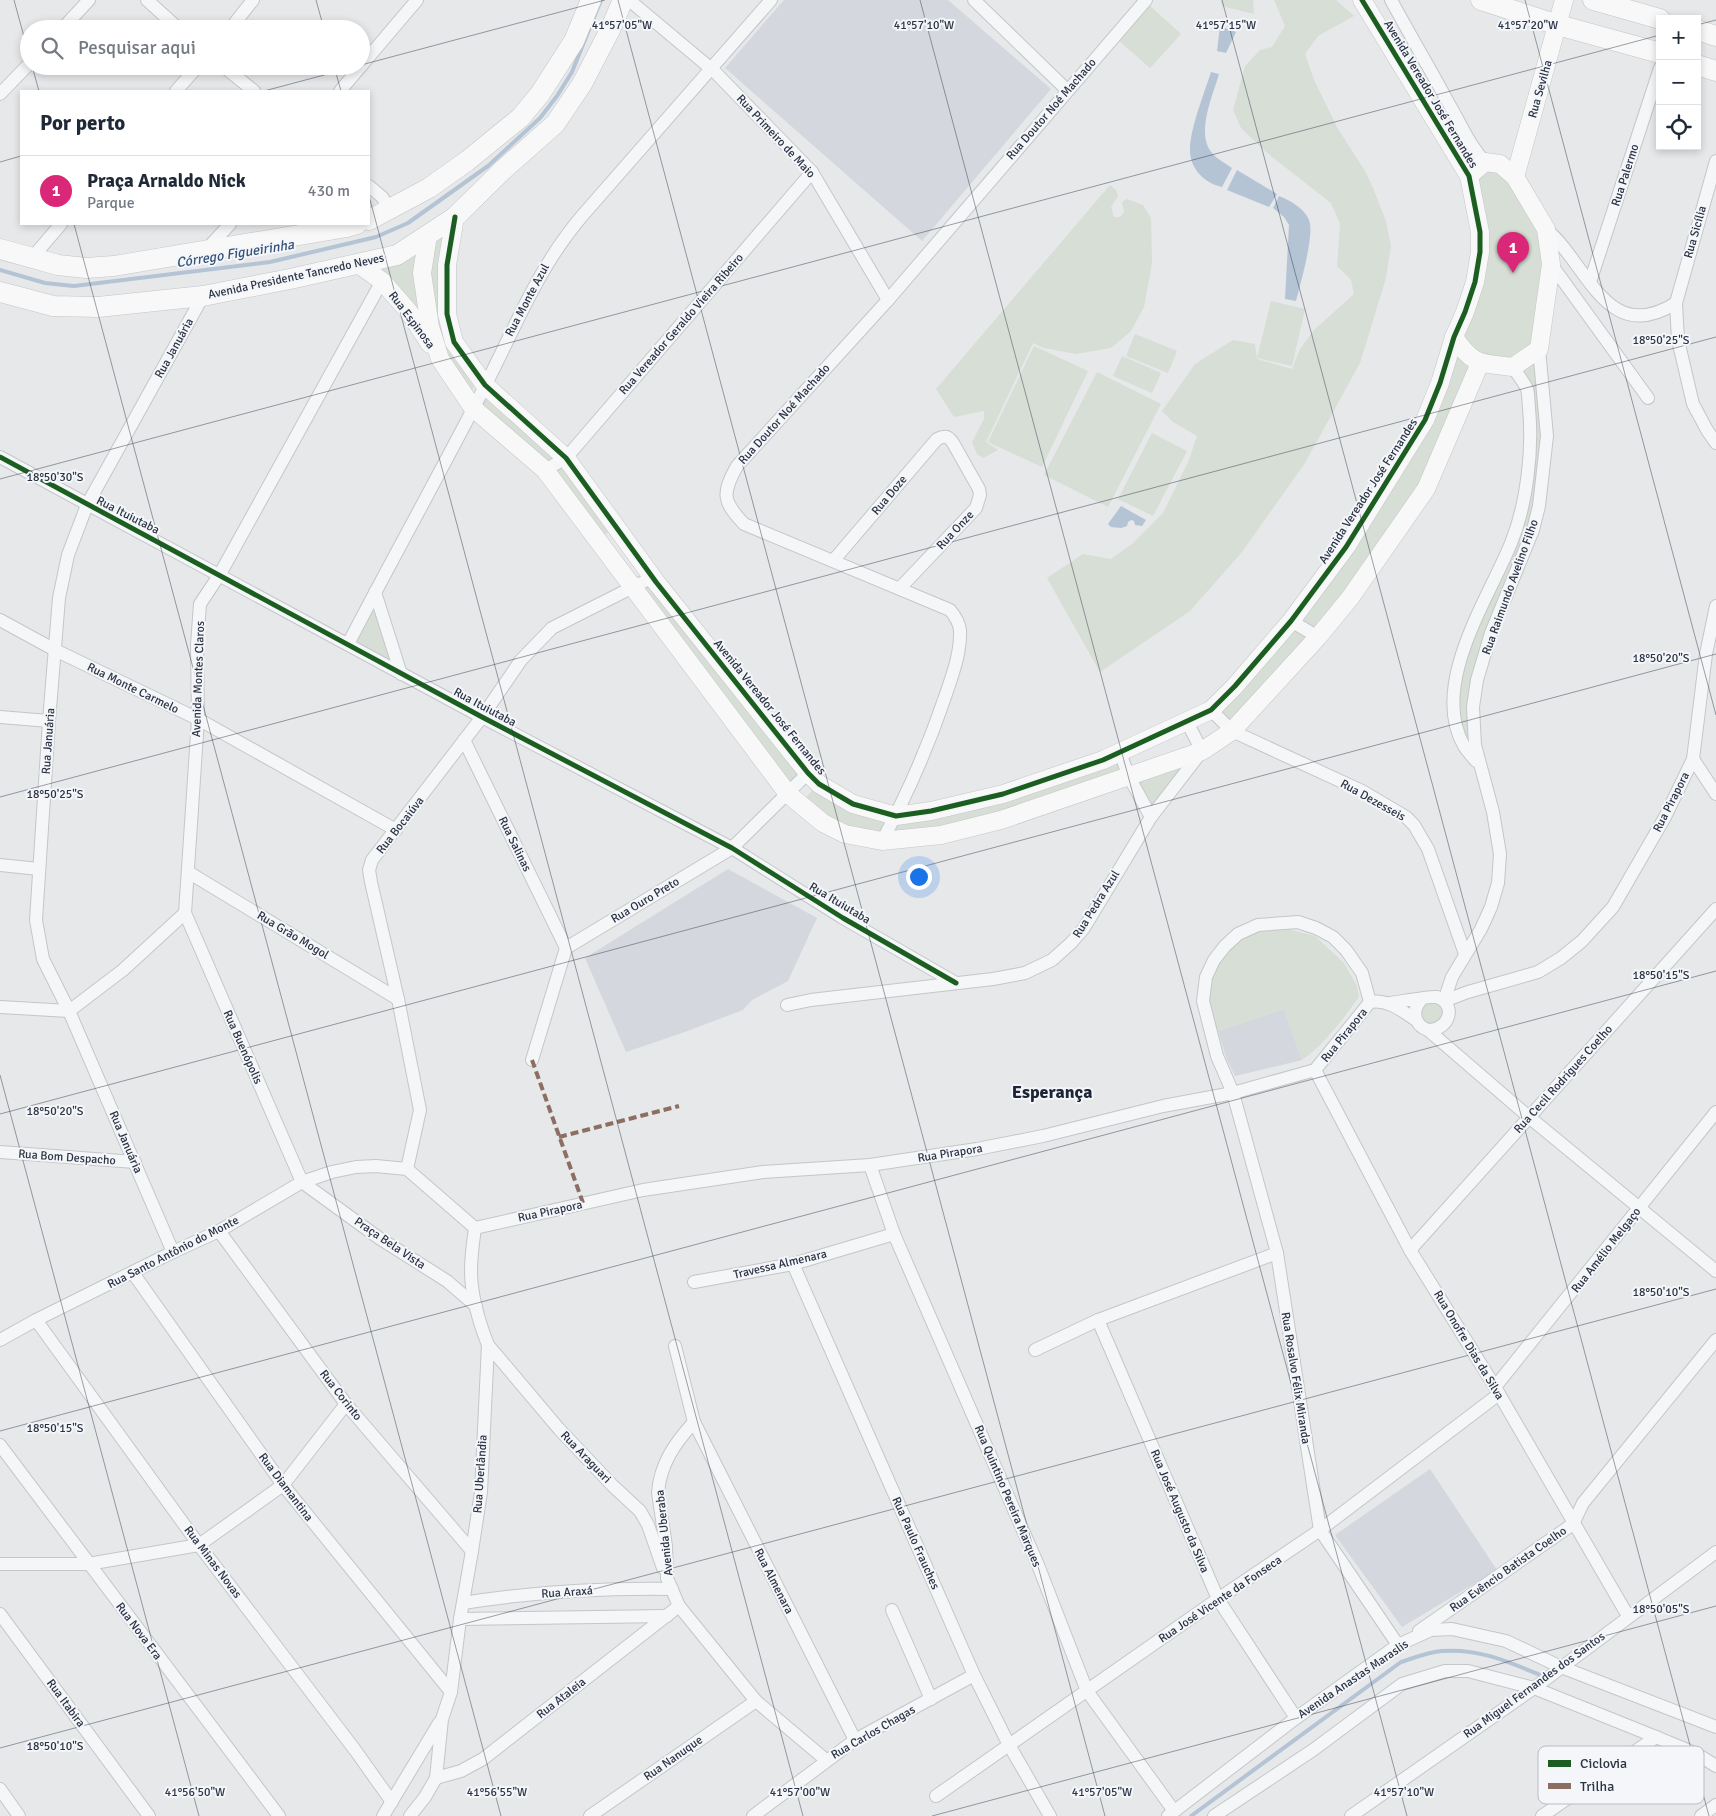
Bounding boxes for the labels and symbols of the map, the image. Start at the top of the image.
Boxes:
street label: Avenida Vereador José Fernandes [1380,17,1481,171]
text: 41°57'05"W [592,18,652,33]
text: 41°57'10"W [894,18,954,33]
text: 41°57'15"W [1196,18,1256,33]
text: 41°57'20"W [1498,18,1558,33]
street label: Rua Doutor Noé Machado [1003,55,1100,163]
street label: Rua Sevilha [1525,58,1556,120]
street label: Rua Primeiro de Maio [733,91,818,181]
street label: Rua Palermo [1608,142,1643,208]
street label: Rua Sicília [1681,204,1710,260]
pin: 1 [1497,232,1529,273]
water label: Córrego Figueirinha [175,236,296,271]
street label: Avenida Presidente Tancredo Neves [207,250,386,303]
street label: Rua Vereador Geraldo Vieira Ribeiro [616,251,747,398]
street label: Rua Monte Azul [502,261,553,339]
street label: Rua Espinosa [385,289,438,352]
street label: Rua Januária [152,316,197,381]
text: 18°50'25"S [1632,333,1690,348]
street label: Rua Doutor Noé Machado [735,361,833,468]
street label: Avenida Vereador José Fernandes [1316,416,1421,567]
text: 18°50'30"S [26,470,84,485]
street label: Rua Doze [868,472,910,518]
street label: Rua Ituiutaba [94,493,162,538]
street label: Rua Onze [934,508,977,553]
street label: Rua Raimundo Avelino Filho [1479,517,1542,657]
street label: Avenida Montes Claros [189,621,208,737]
street label: Avenida Vereador José Fernandes [710,636,829,778]
text: 18°50'20"S [1632,651,1690,666]
street label: Rua Monte Carmelo [84,660,181,717]
street label: Rua Ituiutaba [451,685,519,730]
street label: Rua Januária [39,707,58,775]
street label: Rua Pirapora [1650,770,1693,835]
street label: Rua Dezesseis [1338,776,1408,825]
text: 18°50'25"S [26,787,84,802]
street label: Rua Bocaiúva [373,794,427,857]
street label: Rua Salinas [495,814,534,874]
your location [906,864,932,890]
street label: Rua Pedra Azul [1070,867,1123,941]
street label: Rua Ouro Preto [608,874,682,927]
street label: Rua Ituiutaba [806,879,873,928]
street label: Rua Grão Mogol [254,908,332,963]
text: 18°50'15"S [1632,968,1690,983]
street label: Rua Pirapora [1318,1005,1371,1066]
street label: Rua Buenópolis [220,1008,266,1087]
street label: Rua Cecil Rodrigues Coelho [1511,1022,1616,1137]
district label: Esperança [1012,1081,1092,1103]
text: 18°50'20"S [26,1104,84,1119]
street label: Rua Januária [106,1109,145,1176]
street label: Rua Pirapora [916,1141,984,1166]
street label: Rua Bom Despacho [18,1147,116,1168]
street label: Rua Pirapora [516,1197,584,1226]
street label: Rua Amélio Melgaço [1568,1205,1644,1296]
street label: Rua Santo Antônio do Monte [105,1213,241,1292]
street label: Praça Bela Vista [351,1214,428,1273]
street label: Travessa Almenara [732,1246,828,1283]
text: 18°50'10"S [1632,1285,1690,1300]
street label: Rua Onofre Dias da Silva [1430,1288,1507,1403]
street label: Rua Rosalvo Félix Miranda [1278,1311,1313,1445]
street label: Rua Corinto [316,1367,365,1424]
text: 18°50'15"S [26,1421,84,1436]
street label: Rua Quintino Pereira Marques [971,1423,1044,1569]
street label: Rua Araguari [557,1428,614,1487]
street label: Rua Uberlândia [470,1434,491,1514]
street label: Rua José Augusto da Silva [1147,1447,1212,1575]
street label: Rua Diamantina [255,1450,316,1524]
street label: Avenida Uberaba [653,1489,676,1577]
street label: Rua Paulo Frauches [888,1494,943,1592]
street label: Rua Minas Novas [181,1523,245,1601]
street label: Rua Evêncio Batista Coelho [1447,1523,1570,1615]
street label: Rua Almenara [751,1546,796,1617]
street label: Rua José Vicente da Fonseca [1156,1552,1285,1646]
street label: Rua Araxá [541,1583,593,1602]
street label: Rua Nova Era [112,1600,165,1663]
text: 18°50'05"S [1632,1602,1690,1617]
street label: Rua Miguel Fernandes dos Santos [1461,1629,1608,1742]
street label: Avenida Anastas Maraslis [1295,1637,1411,1722]
street label: Rua Ataleia [534,1675,589,1722]
street label: Rua Itabira [43,1676,88,1730]
street label: Rua Carlos Chagas [828,1702,918,1763]
street label: Rua Nanuque [641,1733,706,1784]
text: 18°50'10"S [26,1739,84,1754]
legend [1538,1746,1704,1804]
text: Ciclovia [1580,1755,1627,1772]
text: Trilha [1580,1778,1614,1795]
text: 41°56'50"W [165,1785,225,1800]
text: 41°56'55"W [467,1785,527,1800]
text: 41°57'00"W [770,1785,830,1800]
text: 41°57'05"W [1072,1785,1132,1800]
text: 41°57'10"W [1374,1785,1434,1800]

